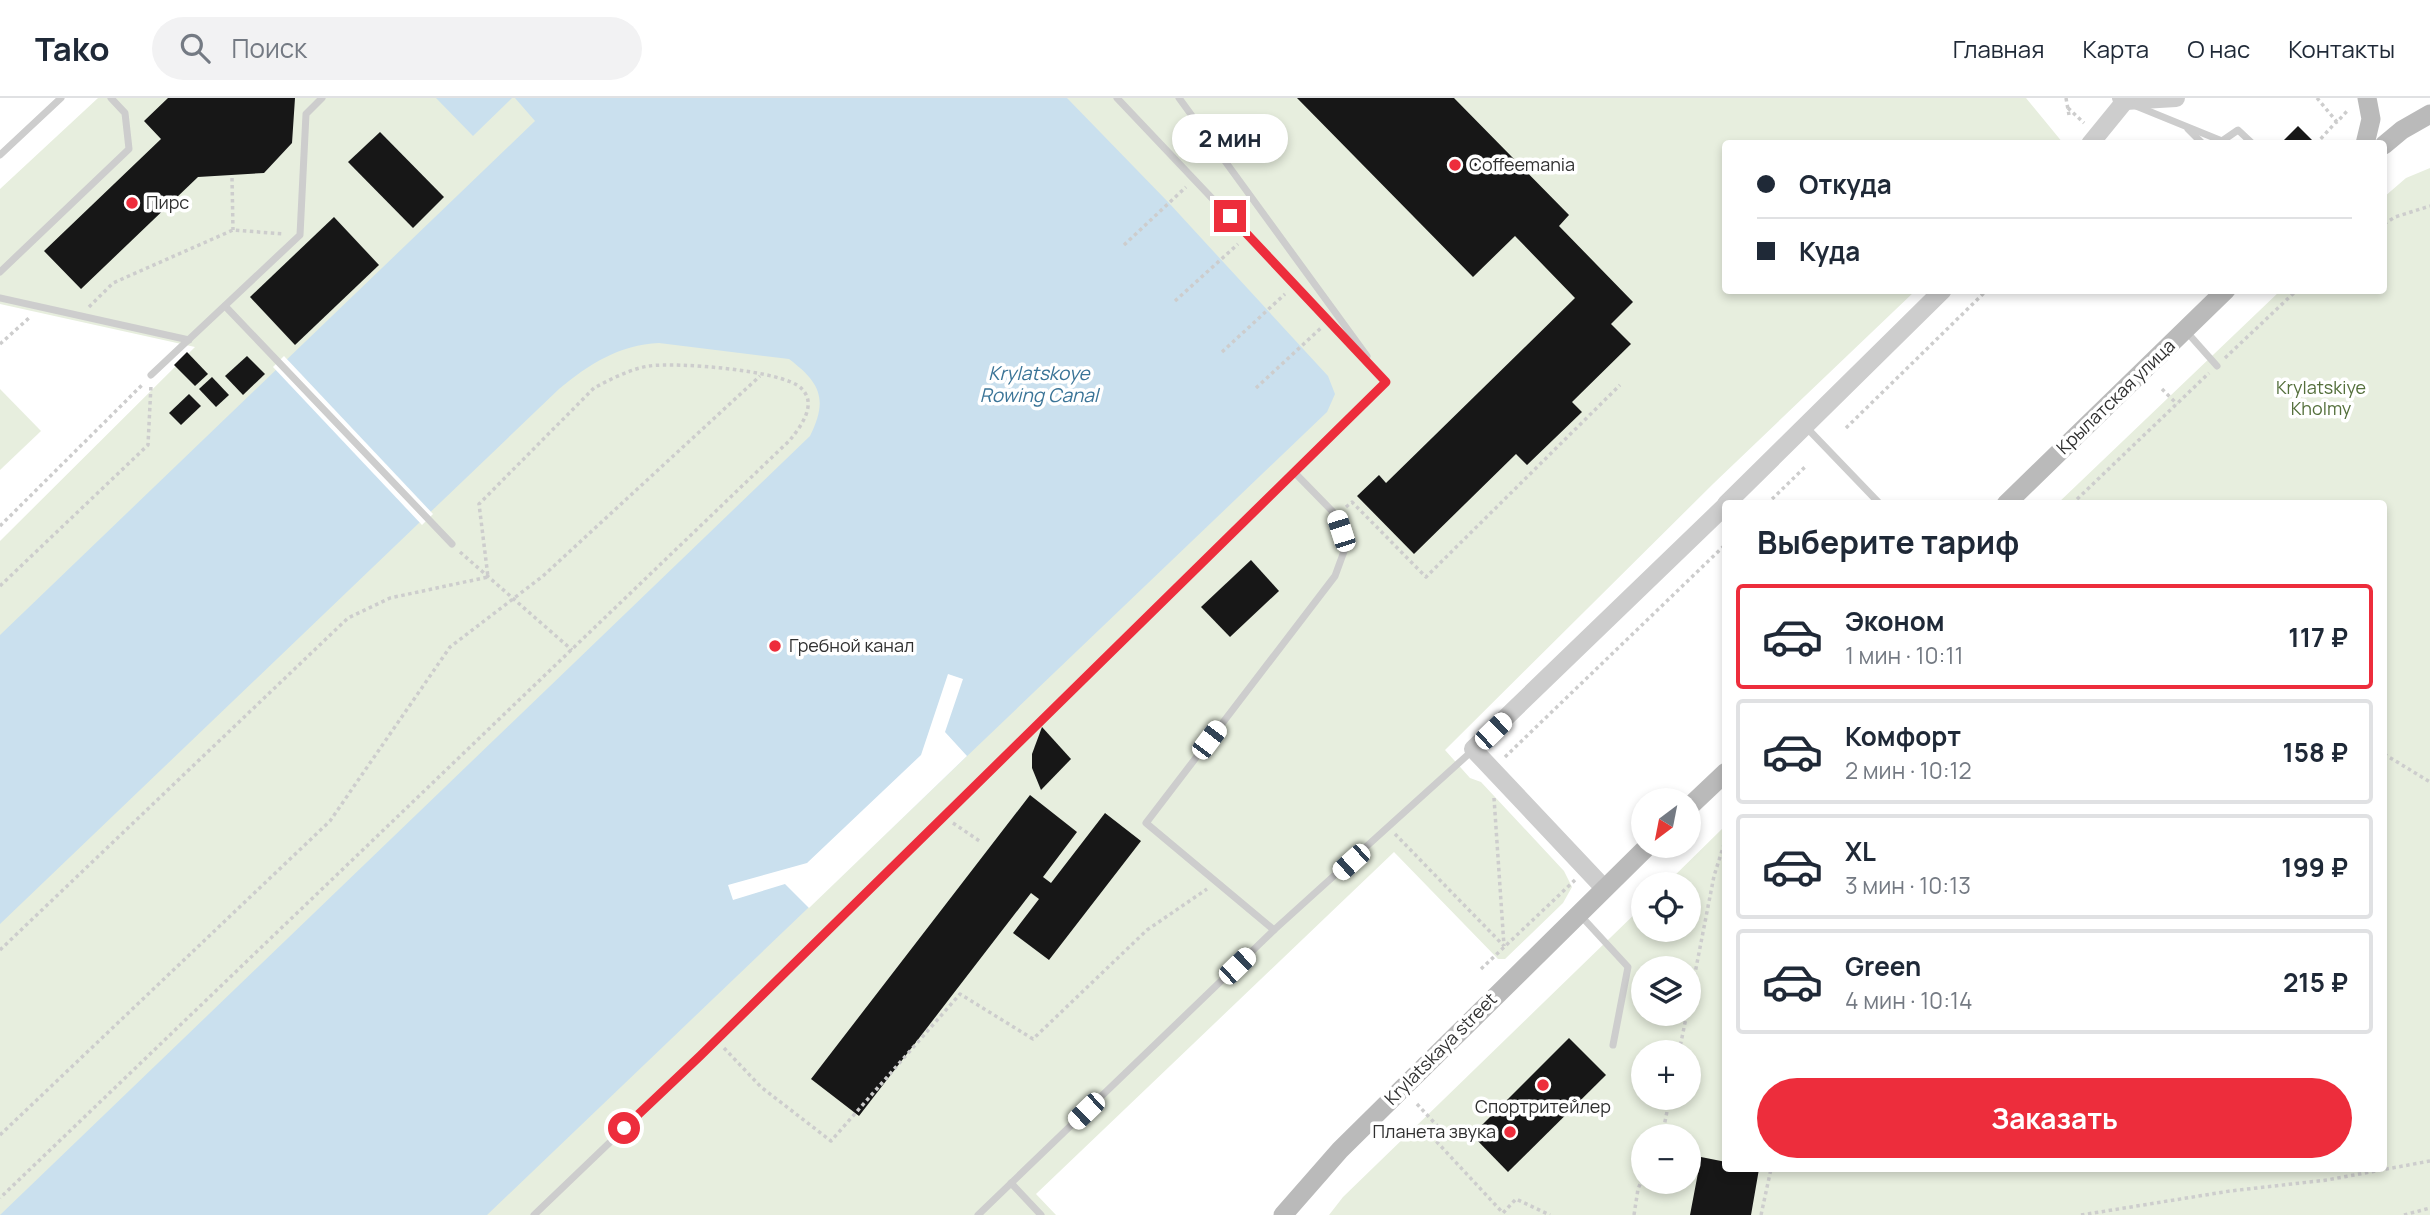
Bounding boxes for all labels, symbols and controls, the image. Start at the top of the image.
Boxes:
search box [152,17,642,80]
text: Tako [35,26,110,71]
icon: search [176,29,214,67]
text: Поиск [232,30,307,66]
text: Главная [1953,32,2044,65]
text: Карта [2082,32,2149,65]
text: О нас [2187,32,2250,65]
text: Контакты [2288,32,2395,65]
callout: 2 мин [1172,115,1288,164]
text: 2 мин [1198,122,1262,154]
place label: Coffeemania [1469,152,1575,176]
marker: Coffeemania [1447,157,1463,173]
text: Откуда [1799,166,1892,202]
place label: Пирс [146,190,189,214]
marker: Пирс [124,195,140,211]
route end [1214,200,1246,232]
text: Куда [1799,233,1860,269]
street label: Крылатская улица [2051,333,2180,459]
water label: Krylatskoye Rowing Canal [980,360,1101,408]
park label: Krylatskiye Kholmy [2276,375,2366,420]
car [1325,508,1358,554]
text: Выберите тариф [1757,520,2019,564]
text: Эконом [1845,603,1945,639]
icon: car [1761,605,1824,668]
text: 117 ₽ [2288,619,2348,655]
place label: Гребной канал [789,633,914,657]
marker: Гребной канал [767,638,783,654]
text: 1 мин · 10:11 [1845,639,1963,671]
car [1471,709,1516,753]
car [1188,717,1231,763]
text: Комфорт [1845,718,1961,754]
icon: car [1761,720,1824,783]
text: 158 ₽ [2282,734,2348,770]
text: 2 мин · 10:12 [1845,754,1972,786]
north arrow [1631,788,1701,858]
map controls [1631,788,1701,1194]
text: XL [1845,833,1876,869]
icon: car [1761,835,1824,898]
car [1329,840,1374,884]
text: 199 ₽ [2281,849,2348,885]
text: 3 мин · 10:13 [1845,869,1971,901]
button: locate [1631,872,1701,942]
car [1215,944,1260,988]
text: Green [1845,948,1921,984]
icon: car [1761,950,1824,1013]
button: layers [1631,956,1701,1026]
text: 215 ₽ [2283,964,2348,1000]
text: 4 мин · 10:14 [1845,984,1973,1016]
street label: Krylatskaya street [1379,987,1502,1110]
button: + [1631,1040,1701,1110]
marker: Спортритейлер [1535,1077,1551,1093]
button: Заказать [1757,1078,2352,1158]
car [1064,1089,1109,1133]
place label: Спортритейлер [1475,1094,1611,1118]
route start [608,1112,640,1144]
place label: Планета звука [1373,1119,1496,1143]
marker: Планета звука [1502,1124,1518,1140]
button: − [1631,1124,1701,1194]

